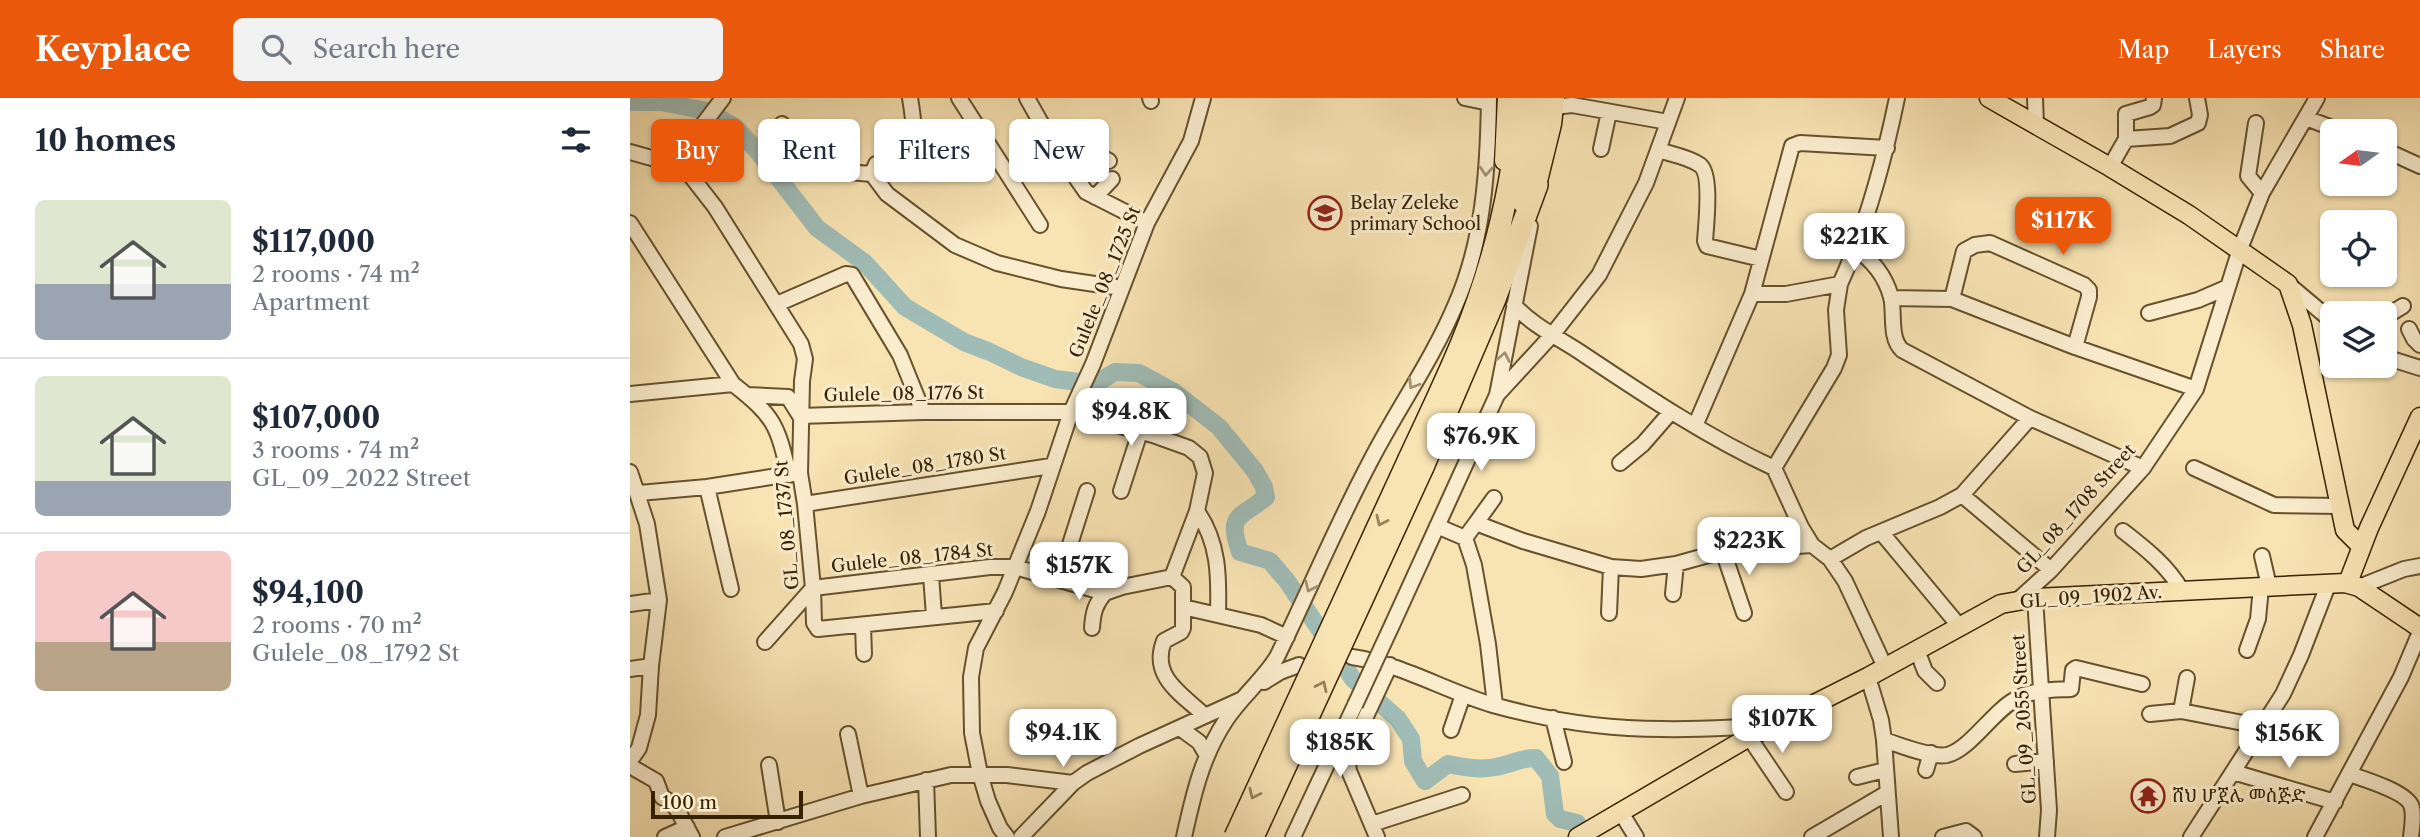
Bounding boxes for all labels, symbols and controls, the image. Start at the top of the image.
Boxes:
search box [233,18,723,81]
text: Keyplace [35,29,191,70]
icon: search [257,30,295,68]
text: Search here [313,33,460,65]
text: Map [2118,35,2169,64]
text: Layers [2207,35,2282,64]
text: Share [2320,35,2385,64]
chip: Buy [651,119,744,182]
chip: Rent [758,119,860,182]
chip: Filters [874,119,995,182]
chip: New [1009,119,1109,182]
north arrow [2320,119,2398,196]
map controls [2320,119,2397,378]
icon: filters [557,121,595,159]
text: 10 homes [35,122,176,159]
one-way arrow [1479,166,1494,177]
place label: Belay Zeleke primary School [1350,192,1481,235]
school or university icon: Belay Zeleke primary School [1306,194,1344,232]
pin: $117K [2014,198,2112,257]
street label: Gulele_08_1725 St [1065,202,1146,361]
text: $117K [2031,206,2095,234]
button: locate [2320,210,2397,287]
pin: $221K [1805,214,1903,273]
text: $221K [1820,222,1888,250]
text: $117,000 [252,223,375,260]
icon: home [91,228,175,312]
text: 2 rooms · 74 m² [252,260,420,288]
text: Apartment [252,288,370,316]
button: layers [2320,301,2397,378]
one-way arrow [1496,351,1511,363]
one-way arrow [1409,377,1422,390]
street label: Gulele_08_1776 St [823,382,985,406]
pin: $94.8K [1074,388,1188,448]
text: $94.8K [1091,397,1171,425]
text: $107,000 [252,399,380,436]
icon: home [91,404,175,488]
pin: $76.9K [1424,414,1538,473]
text: $76.9K [1443,422,1519,450]
text: 3 rooms · 74 m² [252,436,419,464]
street label: GL_08_1708 Street [2012,439,2141,579]
street label: Gulele_08_1780 St [842,442,1008,490]
street label: GL_08_1737 St [770,459,804,591]
text: GL_09_2022 Street [252,464,471,492]
one-way arrow [1375,514,1389,526]
pin: $223K [1700,518,1798,577]
text: $223K [1713,526,1785,554]
street label: Gulele_08_1784 St [830,538,995,577]
pin: $157K [1030,542,1128,602]
text: $157K [1046,551,1112,579]
text: $94,100 [252,574,364,611]
icon: home [91,579,175,663]
one-way arrow [1304,579,1318,592]
street label: GL_09_1902 Av. [2019,581,2163,613]
text: 2 rooms · 70 m² [252,611,422,639]
street label: GL_09_2055 Street [2007,633,2041,805]
text: Gulele_08_1792 St [252,639,460,667]
one-way arrow [1314,681,1328,693]
pin: $107K [1733,696,1831,755]
text: $107K [1748,704,1816,732]
pin: $94.1K [1006,710,1120,769]
pin: $156K [2240,710,2338,770]
text: $94.1K [1025,718,1101,746]
text: $156K [2255,719,2323,747]
pin: $185K [1291,720,1389,779]
text: $185K [1306,728,1374,756]
temple icon: ሸህ ሆጀሌ መስጅድ [2129,777,2167,815]
place label: ሸህ ሆጀሌ መስጅድ [2172,785,2306,807]
one-way arrow [1249,787,1263,799]
scale bar [651,788,803,820]
text: 100 m [662,791,717,814]

